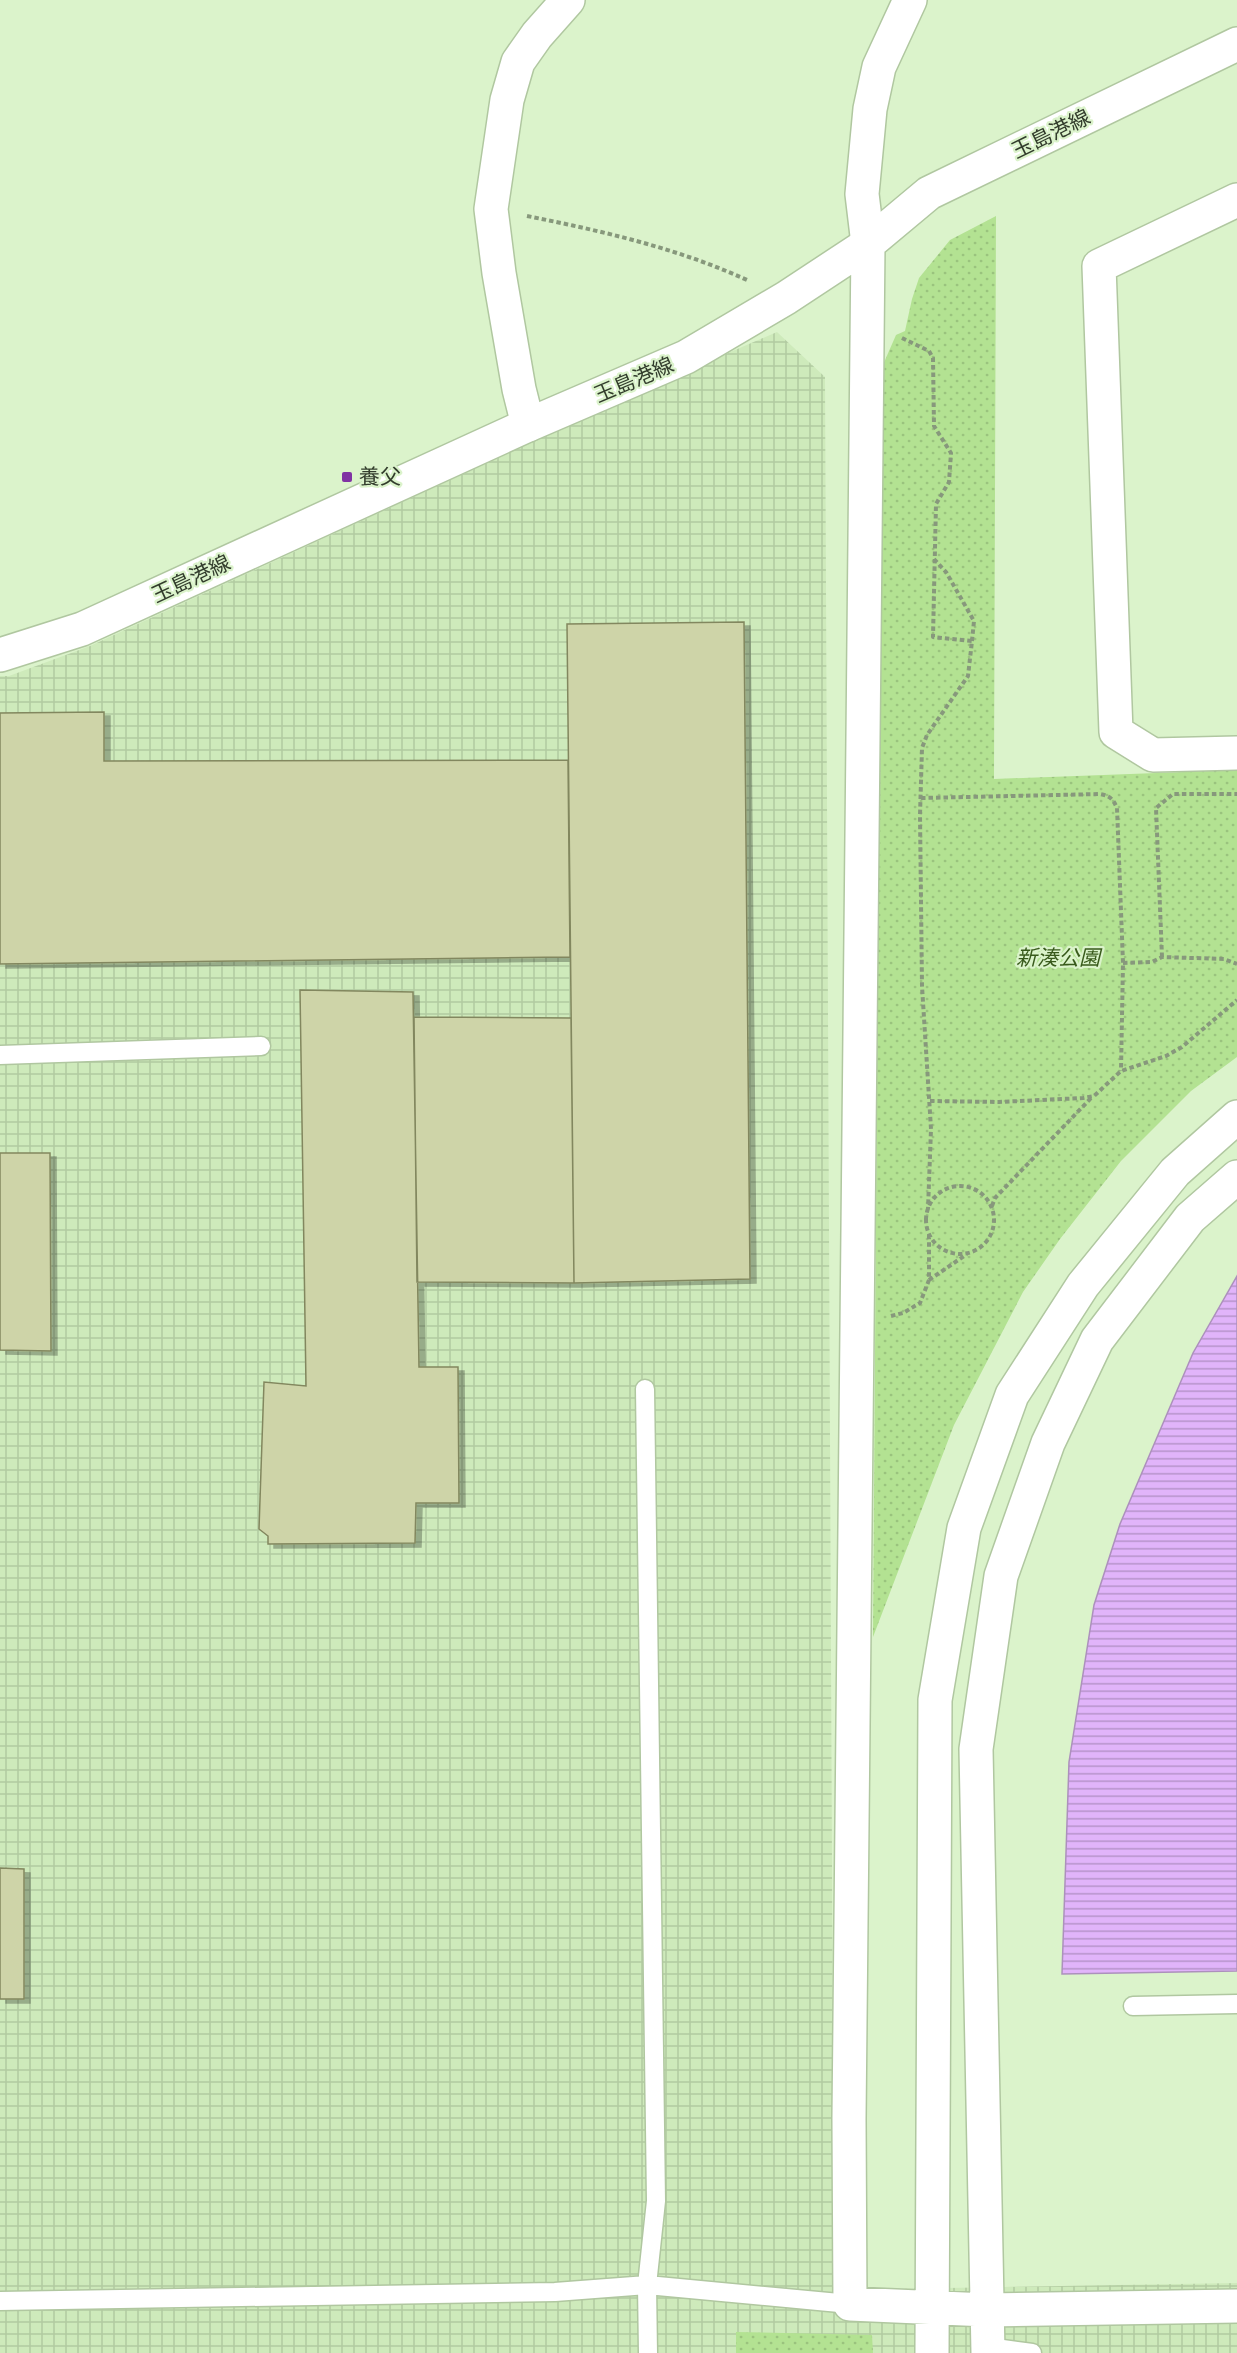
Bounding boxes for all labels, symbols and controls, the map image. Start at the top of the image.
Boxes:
street label: 玉島港線 [1008,104,1094,164]
street label: 玉島港線 [590,352,678,408]
place label: 養父 [359,464,401,490]
marker: 養父 [340,470,354,484]
street label: 玉島港線 [147,549,235,609]
park label: 新湊公園 [1016,945,1103,971]

